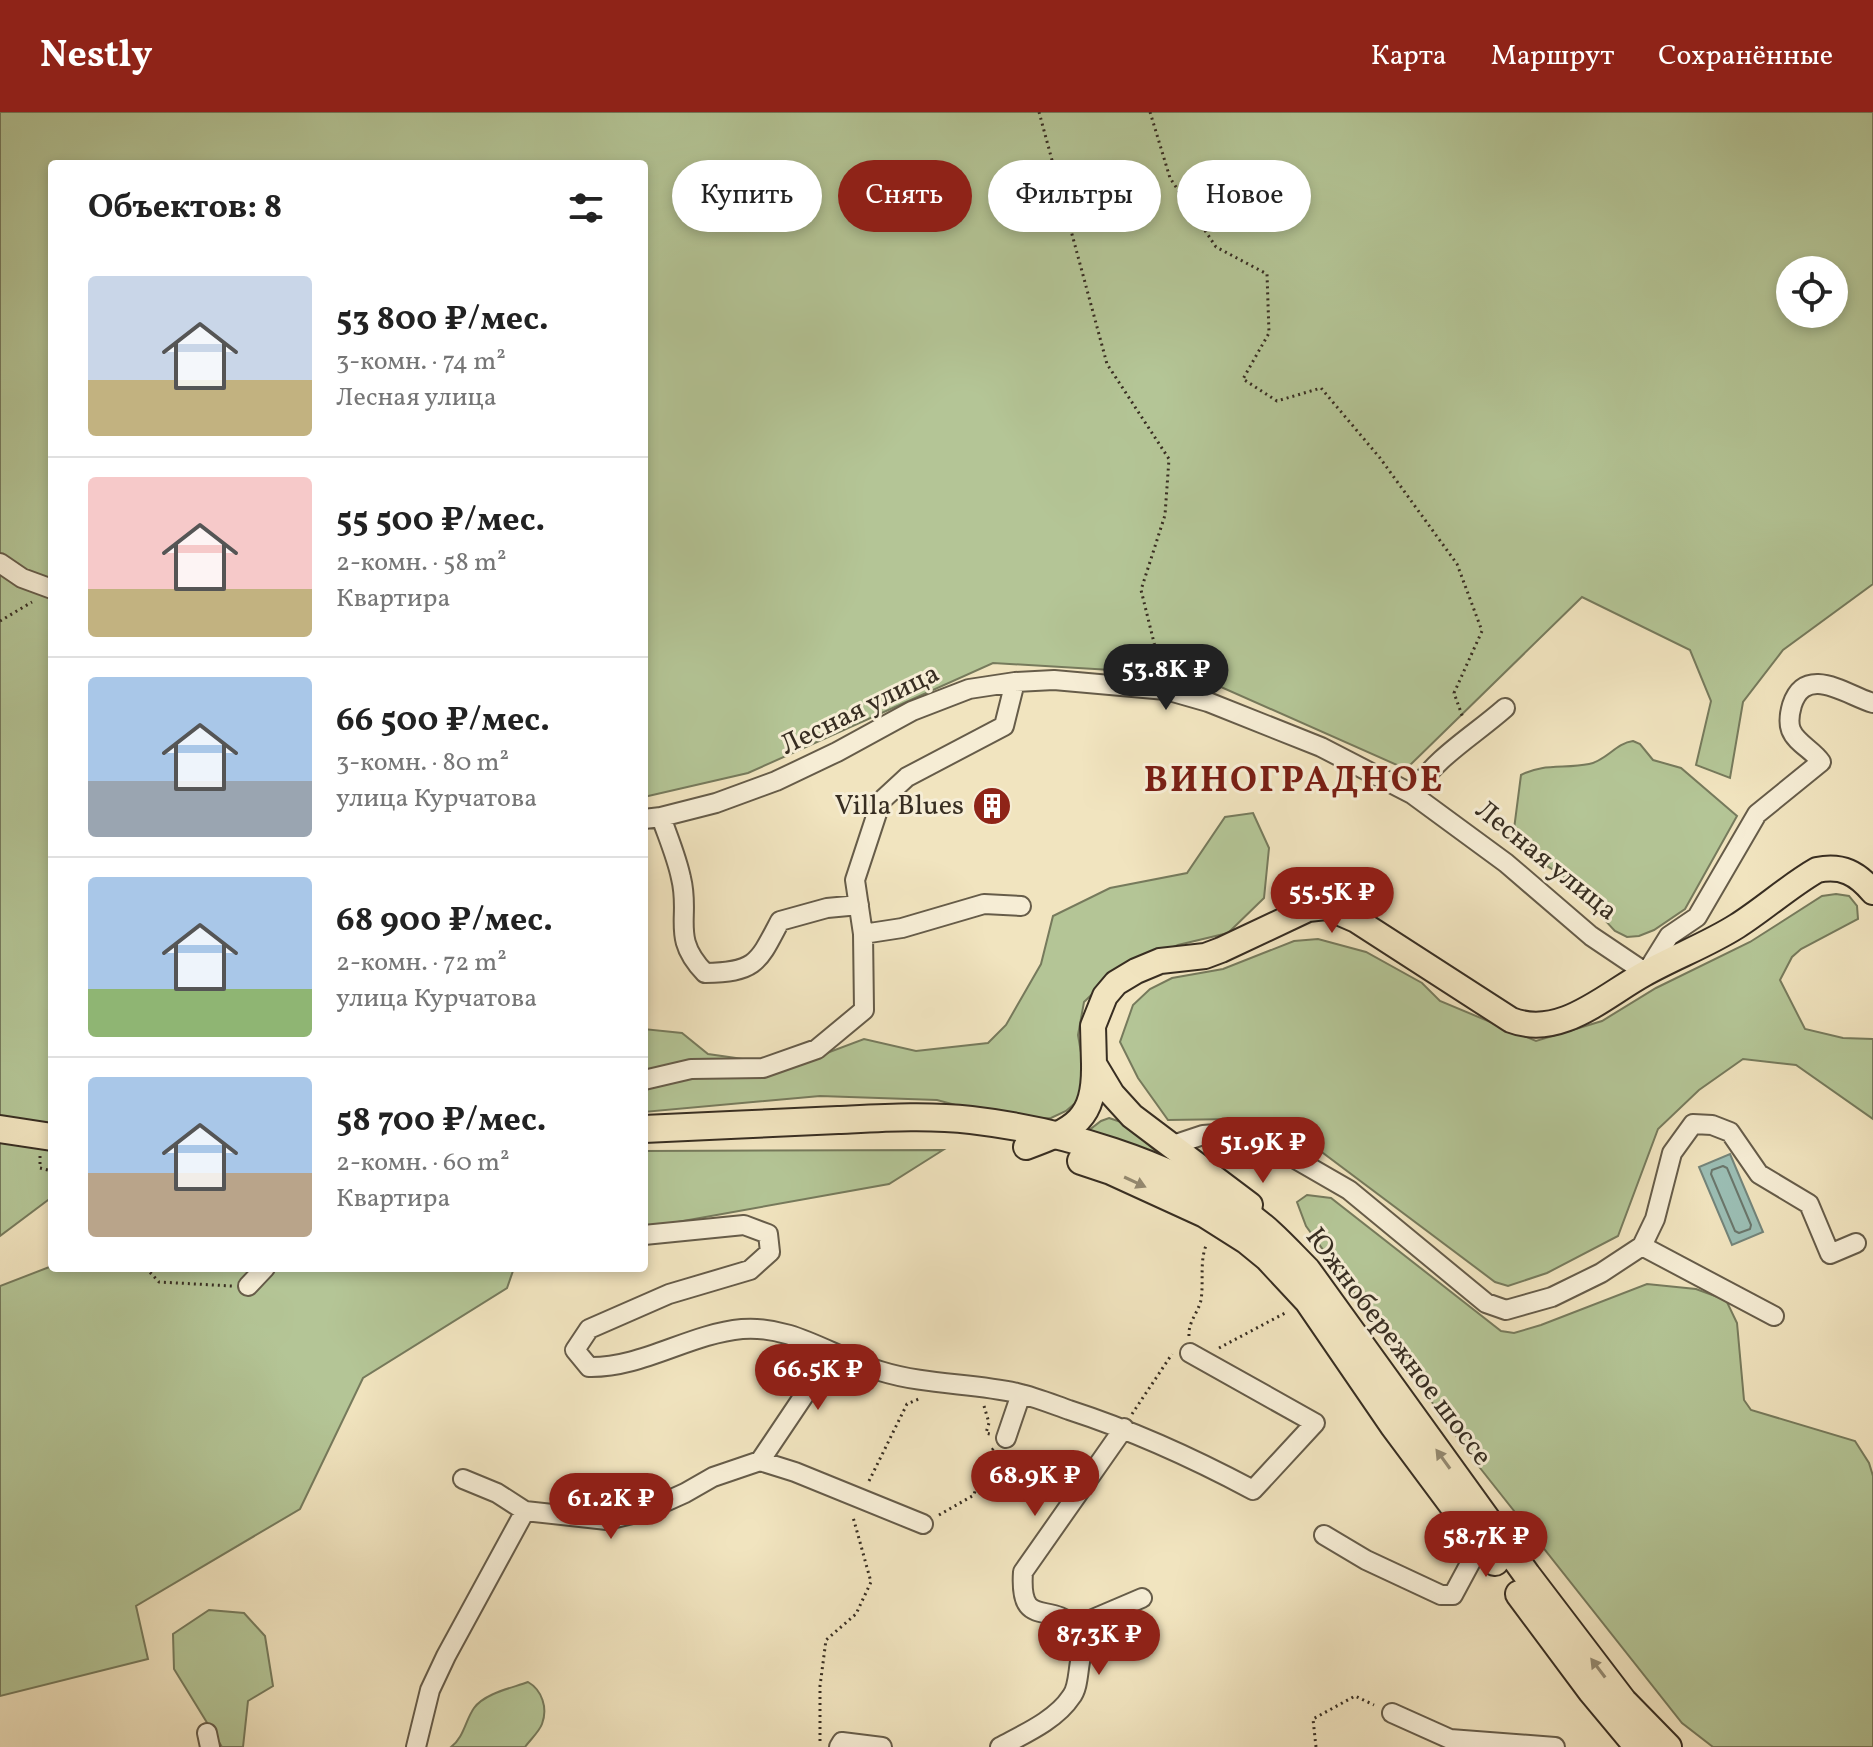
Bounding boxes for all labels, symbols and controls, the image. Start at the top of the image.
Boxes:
text: Nestly [40,30,153,83]
text: Карта [1371,37,1447,76]
text: Маршрут [1491,37,1614,76]
text: Сохранённые [1658,37,1833,76]
chip: Купить [672,160,822,232]
chip: Снять [838,160,972,232]
chip: Фильтры [988,160,1161,232]
chip: Новое [1177,160,1311,232]
text: Объектов: 8 [88,185,282,232]
icon: filters [564,186,608,230]
map controls [1776,256,1848,328]
button: locate [1776,256,1848,328]
text: 53 800 ₽/мес. [336,297,549,344]
icon: home [152,308,248,404]
text: 3-комн. · 74 m² [336,344,506,380]
text: Лесная улица [336,380,497,416]
text: 55 500 ₽/мес. [336,498,545,545]
icon: home [152,509,248,605]
text: 2-комн. · 58 m² [336,545,507,581]
text: Квартира [336,581,450,617]
pin: 53.8K ₽ [1092,644,1240,712]
text: 53.8K ₽ [1121,652,1211,688]
street label: Лесная улица [774,655,946,765]
text: 66 500 ₽/мес. [336,698,550,745]
icon: home [152,709,248,805]
text: 3-комн. · 80 m² [336,745,509,781]
district label: ВИНОГРАДНОЕ [1144,757,1444,807]
text: улица Курчатова [336,781,537,817]
building icon: Villa Blues [971,785,1013,827]
place label: Villa Blues [835,787,964,826]
street label: Лесная улица [1466,791,1626,931]
pin: 55.5K ₽ [1258,867,1406,935]
text: 55.5K ₽ [1289,875,1375,911]
text: 68 900 ₽/мес. [336,898,553,945]
icon: home [152,909,248,1005]
text: 2-комн. · 72 m² [336,945,507,981]
text: улица Курчатова [336,981,537,1017]
text: 58 700 ₽/мес. [336,1098,546,1145]
icon: home [152,1109,248,1205]
pin: 51.9K ₽ [1189,1117,1337,1185]
text: 51.9K ₽ [1220,1125,1306,1161]
text: 2-комн. · 60 m² [336,1145,510,1181]
one-way arrow [1123,1175,1147,1189]
text: Квартира [336,1181,450,1217]
street label: Южнобережное шоссе [1295,1220,1501,1474]
pin: 66.5K ₽ [744,1344,892,1412]
text: 66.5K ₽ [773,1352,863,1388]
one-way arrow [1436,1449,1451,1470]
pin: 68.9K ₽ [961,1450,1109,1518]
text: 68.9K ₽ [989,1458,1081,1494]
pin: 61.2K ₽ [537,1473,685,1541]
text: 61.2K ₽ [567,1481,655,1517]
pin: 58.7K ₽ [1412,1511,1560,1579]
text: 58.7K ₽ [1442,1519,1530,1555]
pin: 87.3K ₽ [1025,1609,1173,1677]
text: 87.3K ₽ [1056,1617,1142,1653]
one-way arrow [1590,1658,1606,1678]

